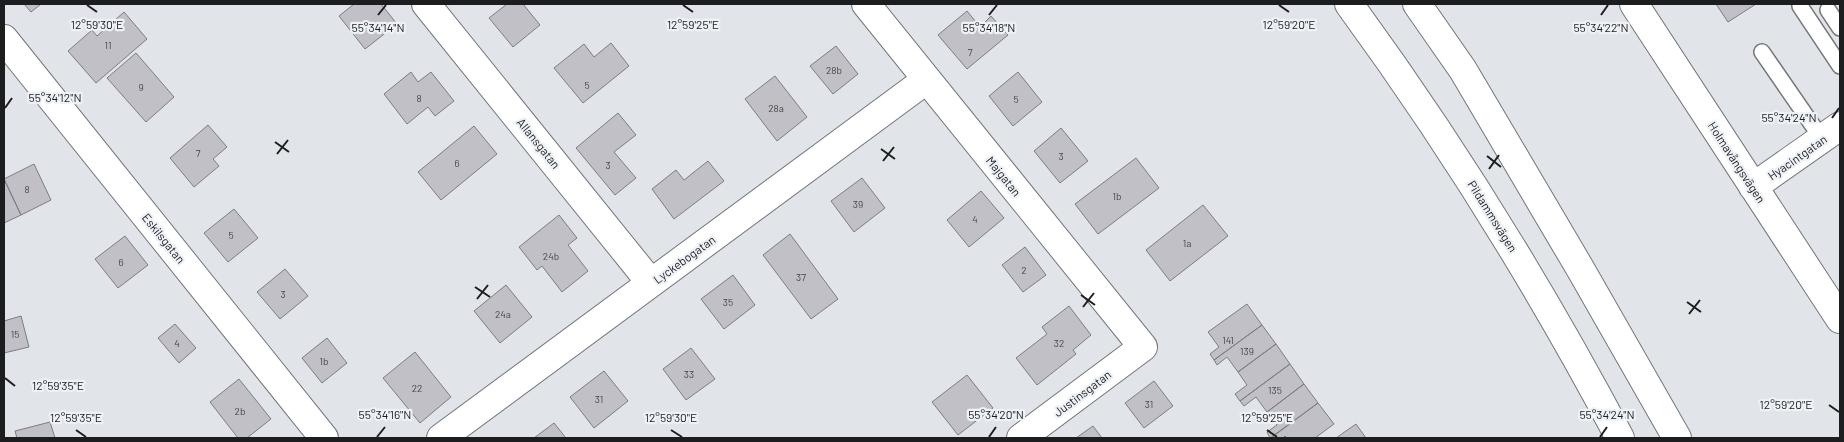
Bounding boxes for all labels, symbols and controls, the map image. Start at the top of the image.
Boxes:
text: 12°59'30"E [71,17,123,31]
text: 12°59'25"E [667,17,719,31]
text: 12°59'20"E [1263,17,1315,31]
text: 55°34'14"N [351,20,405,34]
text: 55°34'18"N [963,20,1015,34]
text: 55°34'22"N [1573,20,1629,34]
house number: 11 [104,39,112,51]
house number: 7 [968,46,973,58]
house number: 28b [826,64,842,76]
house number: 5 [584,79,590,91]
house number: 9 [138,81,144,93]
text: 55°34'12"N [28,90,82,104]
house number: 8 [416,92,422,104]
house number: 5 [1013,93,1019,105]
house number: 28a [768,102,784,114]
text: 55°34'24"N [1761,110,1817,124]
street label: Allansgatan [514,115,564,171]
street label: Holmavångsvägen [1706,119,1768,205]
street label: Hyacintgatan [1765,131,1829,183]
house number: 7 [196,147,201,159]
house number: 3 [1058,150,1064,162]
street label: Majgatan [984,153,1024,199]
house number: 6 [454,157,460,169]
house number: 3 [605,159,611,171]
street label: Pildammsvägen [1465,178,1521,254]
house number: 8 [24,183,30,195]
house number: 1b [1113,190,1121,202]
house number: 39 [853,198,863,210]
street label: Eskilsgatan [140,210,188,266]
house number: 4 [972,213,978,225]
house number: 5 [228,229,234,241]
street label: Lyckebogatan [650,232,718,286]
house number: 1a [1183,237,1191,249]
house number: 24b [543,250,559,262]
house number: 6 [118,256,124,268]
house number: 2 [1021,264,1027,276]
house number: 37 [796,271,806,283]
house number: 3 [280,288,286,300]
house number: 35 [723,296,733,308]
house number: 24a [495,308,511,320]
house number: 15 [11,328,19,340]
house number: 141 [1222,334,1234,346]
house number: 4 [174,337,180,349]
house number: 32 [1054,337,1064,349]
house number: 139 [1240,345,1254,357]
house number: 1b [320,355,328,367]
street label: Justinsgatan [1051,367,1113,419]
house number: 33 [684,368,694,380]
text: 12°59'35"E [32,378,84,392]
house number: 22 [412,382,422,394]
house number: 135 [1268,384,1282,396]
house number: 31 [595,393,603,405]
text: 12°59'20"E [1760,397,1812,411]
house number: 31 [1145,398,1153,410]
house number: 2b [235,405,245,417]
text: 55°34'16"N [359,407,411,421]
text: 55°34'20"N [968,407,1024,421]
text: 55°34'24"N [1579,407,1635,421]
text: 12°59'35"E [50,410,102,424]
text: 12°59'30"E [645,410,697,424]
text: 12°59'25"E [1241,410,1293,424]

